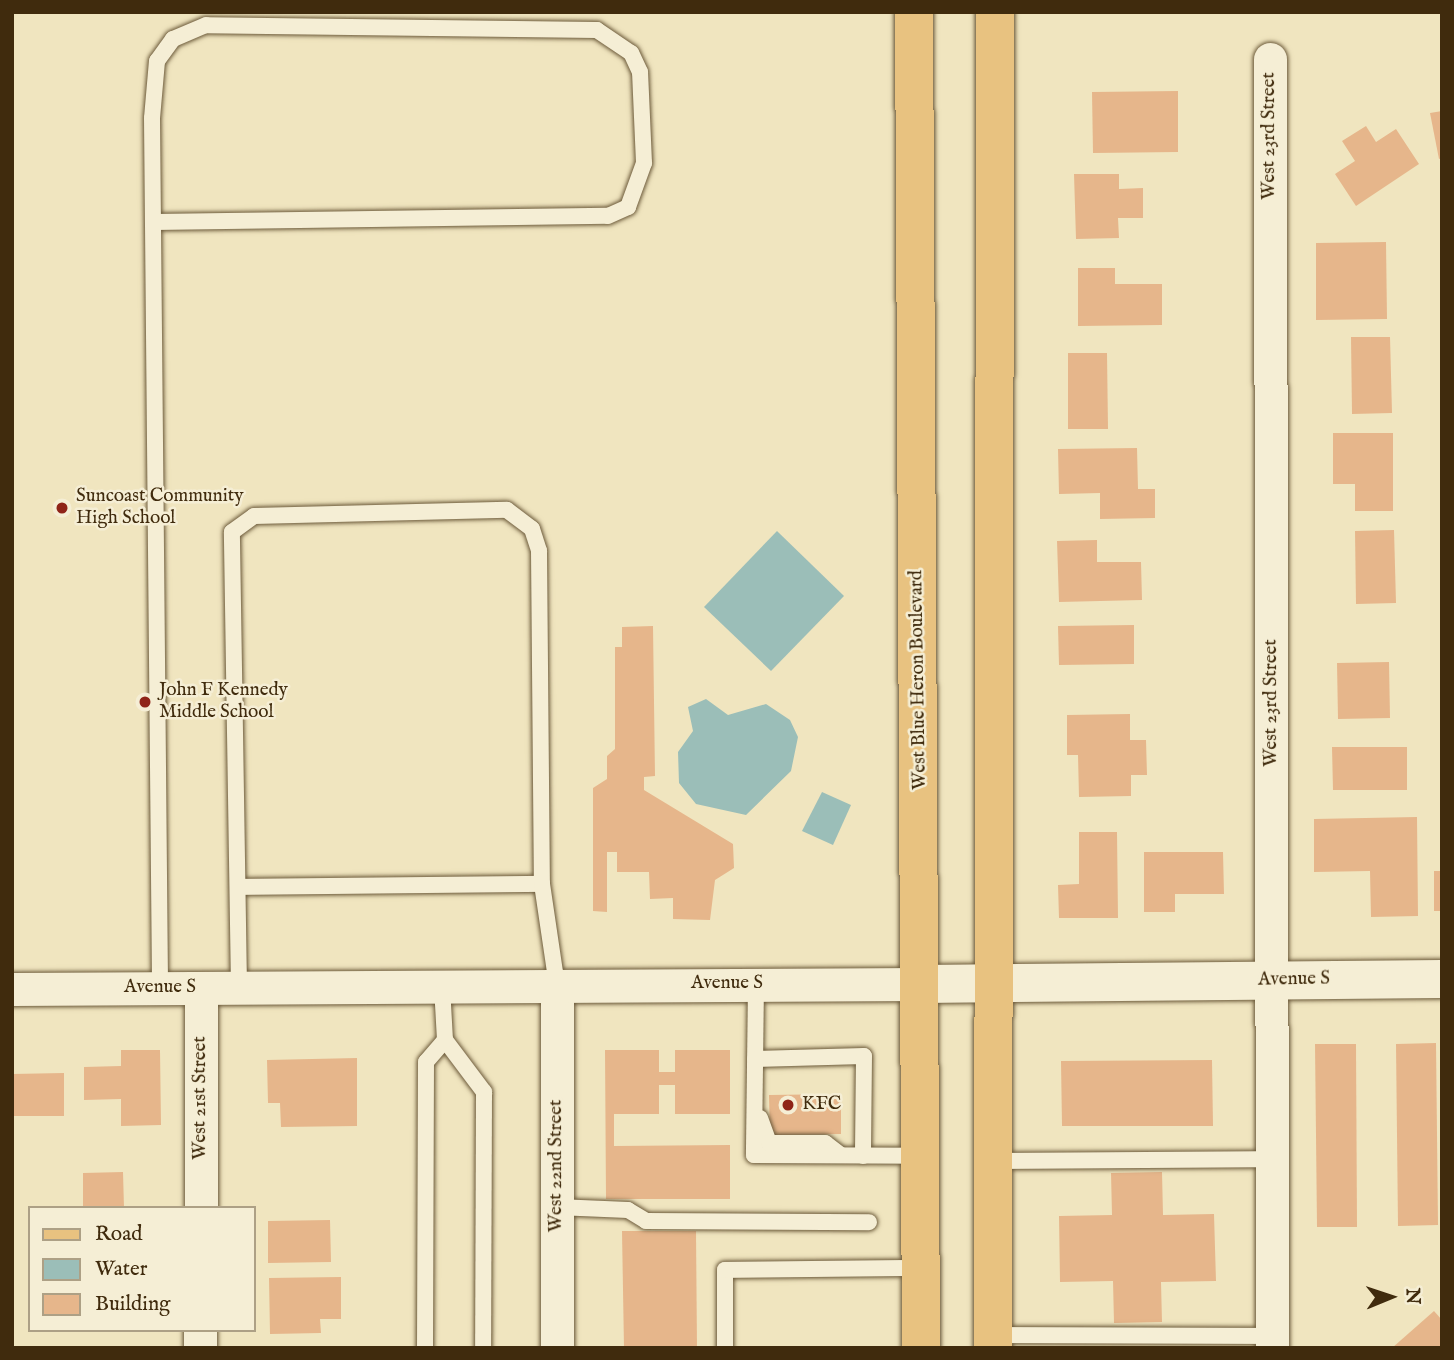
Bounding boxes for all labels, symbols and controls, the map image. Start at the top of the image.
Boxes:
street label: West 23rd Street [1259,72,1281,200]
place label: Suncoast Community High School [76,486,244,530]
marker: Suncoast Community High School [54,500,70,516]
street label: West Blue Heron Boulevard [906,570,932,790]
street label: West 23rd Street [1261,639,1283,767]
place label: John F Kennedy Middle School [159,680,288,724]
marker: John F Kennedy Middle School [137,694,153,710]
street label: Avenue S [1258,968,1330,992]
street label: Avenue S [691,973,763,995]
street label: Avenue S [124,977,196,999]
street label: West 21st Street [190,1036,212,1160]
place label: KFC [802,1094,841,1116]
marker: KFC [780,1097,796,1113]
street label: West 22nd Street [546,1100,568,1232]
legend [28,1206,256,1332]
text: Road [95,1221,142,1248]
text: Water [95,1256,147,1283]
north arrow [1356,1262,1426,1332]
text: N [1400,1288,1424,1305]
text: Building [95,1291,170,1318]

